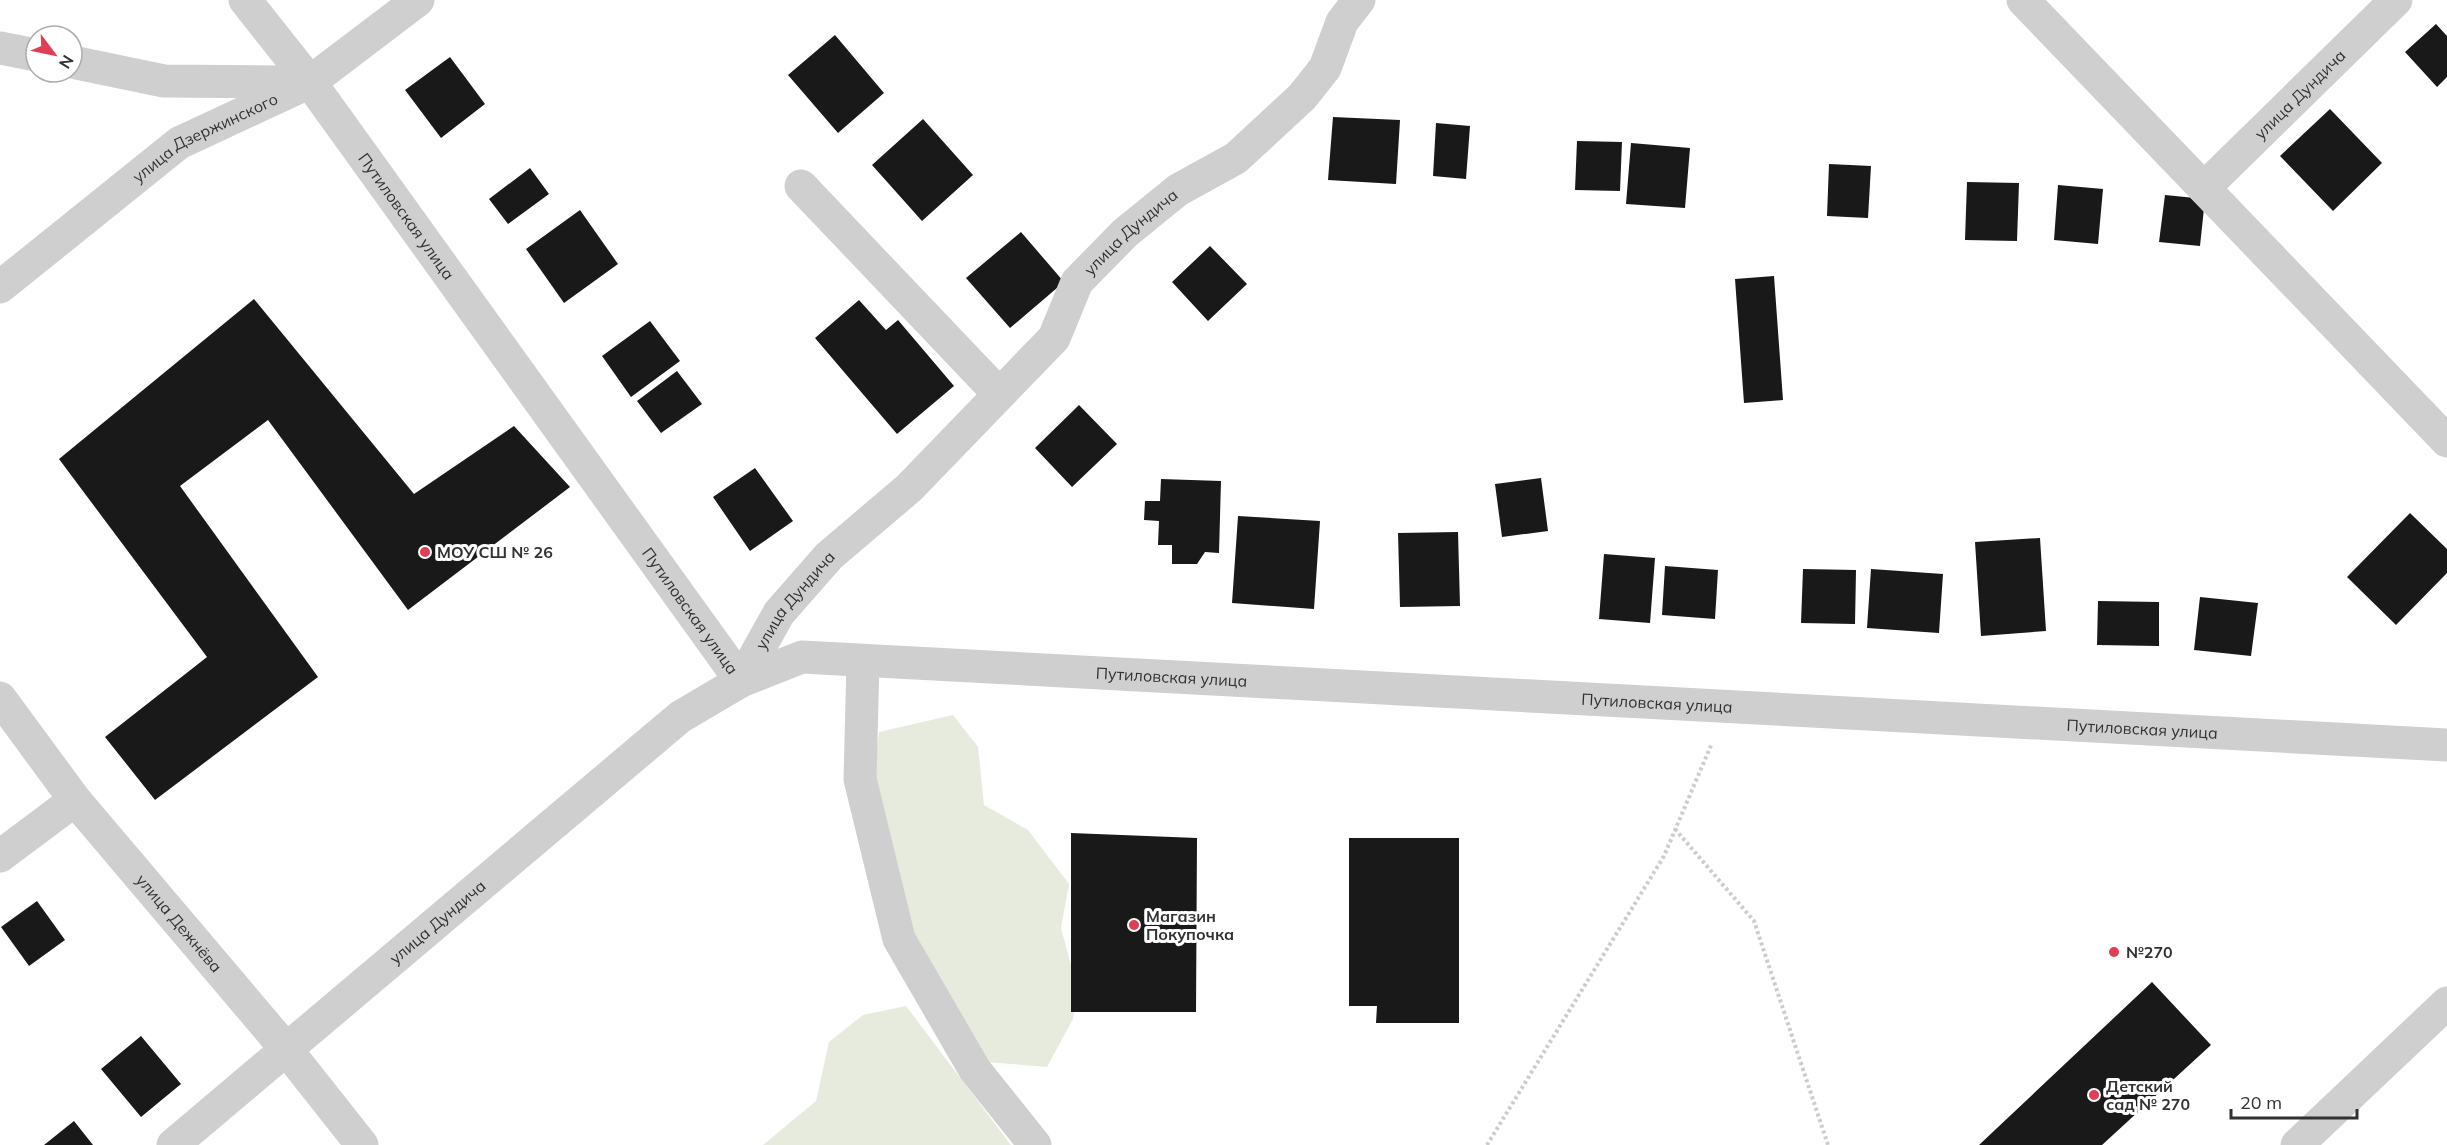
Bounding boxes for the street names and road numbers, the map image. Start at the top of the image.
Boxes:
street label: улица Дундича [2250,45,2349,143]
street label: улица Дзержинского [128,88,281,187]
street label: Путиловская улица [354,149,459,284]
street label: улица Дундича [1079,184,1182,279]
street label: Путиловская улица [638,543,743,678]
street label: улица Дундича [751,547,839,653]
street label: Путиловская улица [1095,663,1248,691]
street label: Путиловская улица [1581,689,1733,717]
street label: Путиловская улица [2066,715,2218,743]
street label: улица Дежнёва [132,870,227,976]
street label: улица Дундича [385,876,490,968]

